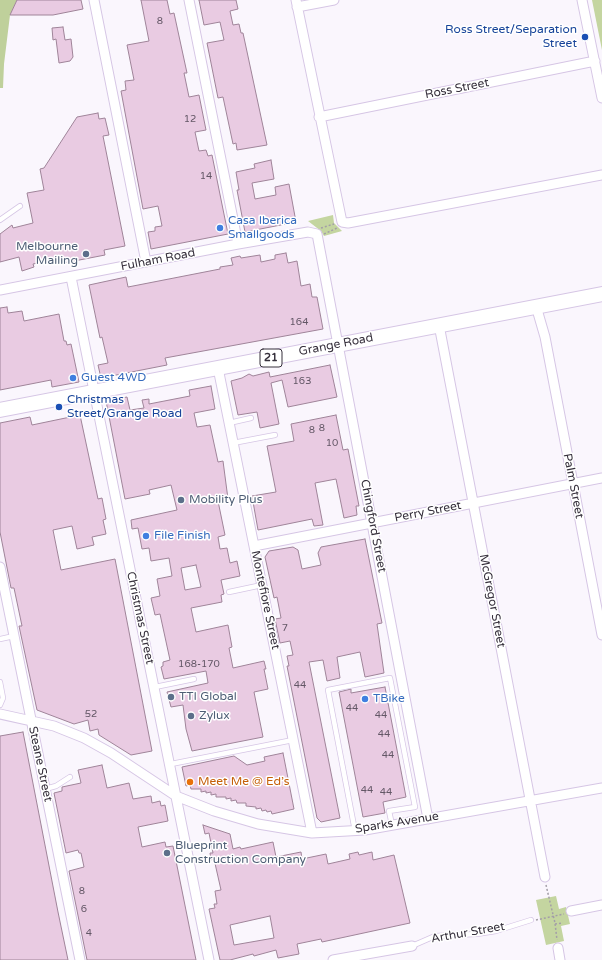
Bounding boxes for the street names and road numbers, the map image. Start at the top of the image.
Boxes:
street label: Ross Street [424,76,490,102]
street label: Fulham Road [120,246,196,274]
street label: Grange Road [298,331,374,359]
road number: 21 [260,349,282,367]
street label: Palm Street [560,452,586,520]
street label: Chingford Street [357,478,389,574]
street label: Perry Street [393,498,463,526]
street label: Montefiore Street [247,549,283,651]
street label: McGregor Street [476,553,508,649]
street label: Christmas Street [123,570,157,666]
street label: Steane Street [25,725,55,803]
street label: Sparks Avenue [354,809,440,837]
street label: Arthur Street [430,919,506,947]

